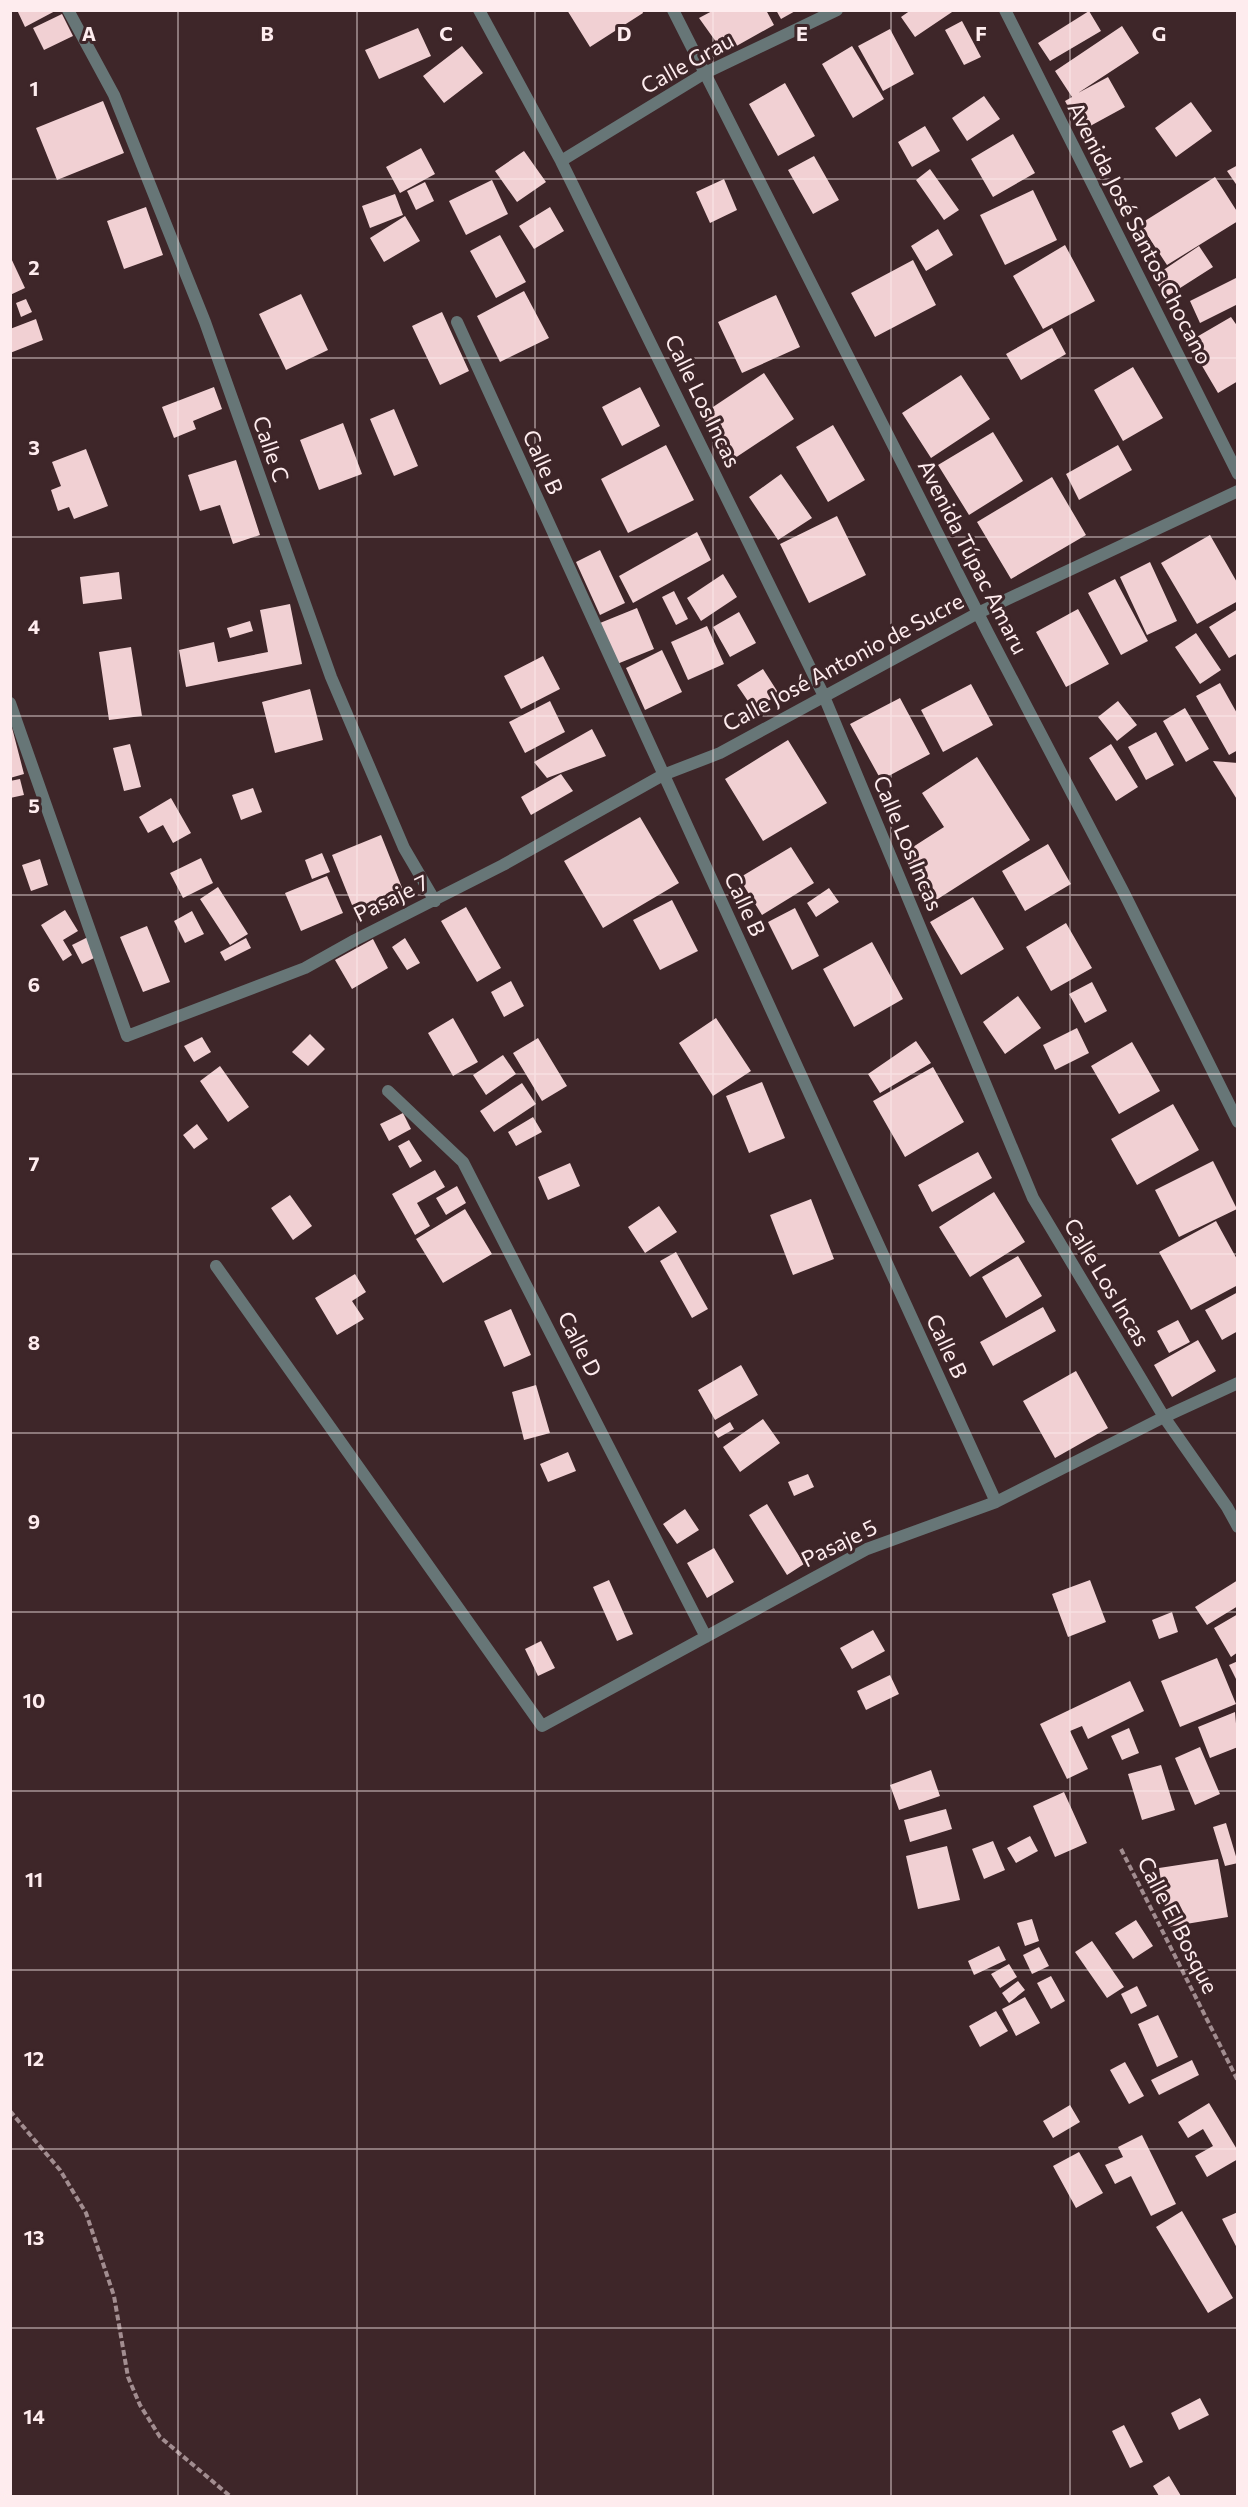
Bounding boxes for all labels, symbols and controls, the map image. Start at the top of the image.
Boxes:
text: A [82,21,96,45]
text: B [260,21,274,45]
text: C [439,21,453,45]
text: D [617,21,631,45]
text: E [796,21,808,45]
text: F [975,21,987,45]
text: G [1152,21,1166,45]
street label: Calle Grau [636,26,738,99]
text: 1 [29,76,39,100]
street label: Avenida José Santos Chocano [1062,97,1218,368]
text: 2 [28,255,40,279]
street label: Calle Los Incas [660,330,747,472]
street label: Calle C [248,412,295,486]
street label: Calle B [517,425,570,498]
text: 3 [28,435,40,459]
street label: Avenida Túpac Amaru [913,455,1034,659]
street label: Calle José Antonio de Sucre [718,587,968,737]
text: 4 [28,614,40,638]
street label: Calle Los Incas [868,771,949,915]
text: 5 [28,793,40,817]
street label: Calle B [719,867,772,940]
street label: Pasaje 7 [349,868,433,927]
text: 6 [28,972,40,996]
text: 7 [29,1151,40,1175]
street label: Calle Los Incas [1059,1213,1156,1351]
street label: Calle D [553,1307,608,1381]
street label: Calle B [921,1309,974,1382]
text: 8 [28,1330,40,1354]
text: 9 [28,1509,40,1533]
street label: Pasaje 5 [797,1513,881,1572]
text: 10 [23,1688,45,1712]
street label: Calle El Bosque [1132,1852,1225,1998]
text: 11 [25,1867,43,1891]
text: 12 [24,2046,44,2070]
text: 13 [24,2225,44,2249]
text: 14 [23,2404,45,2428]

